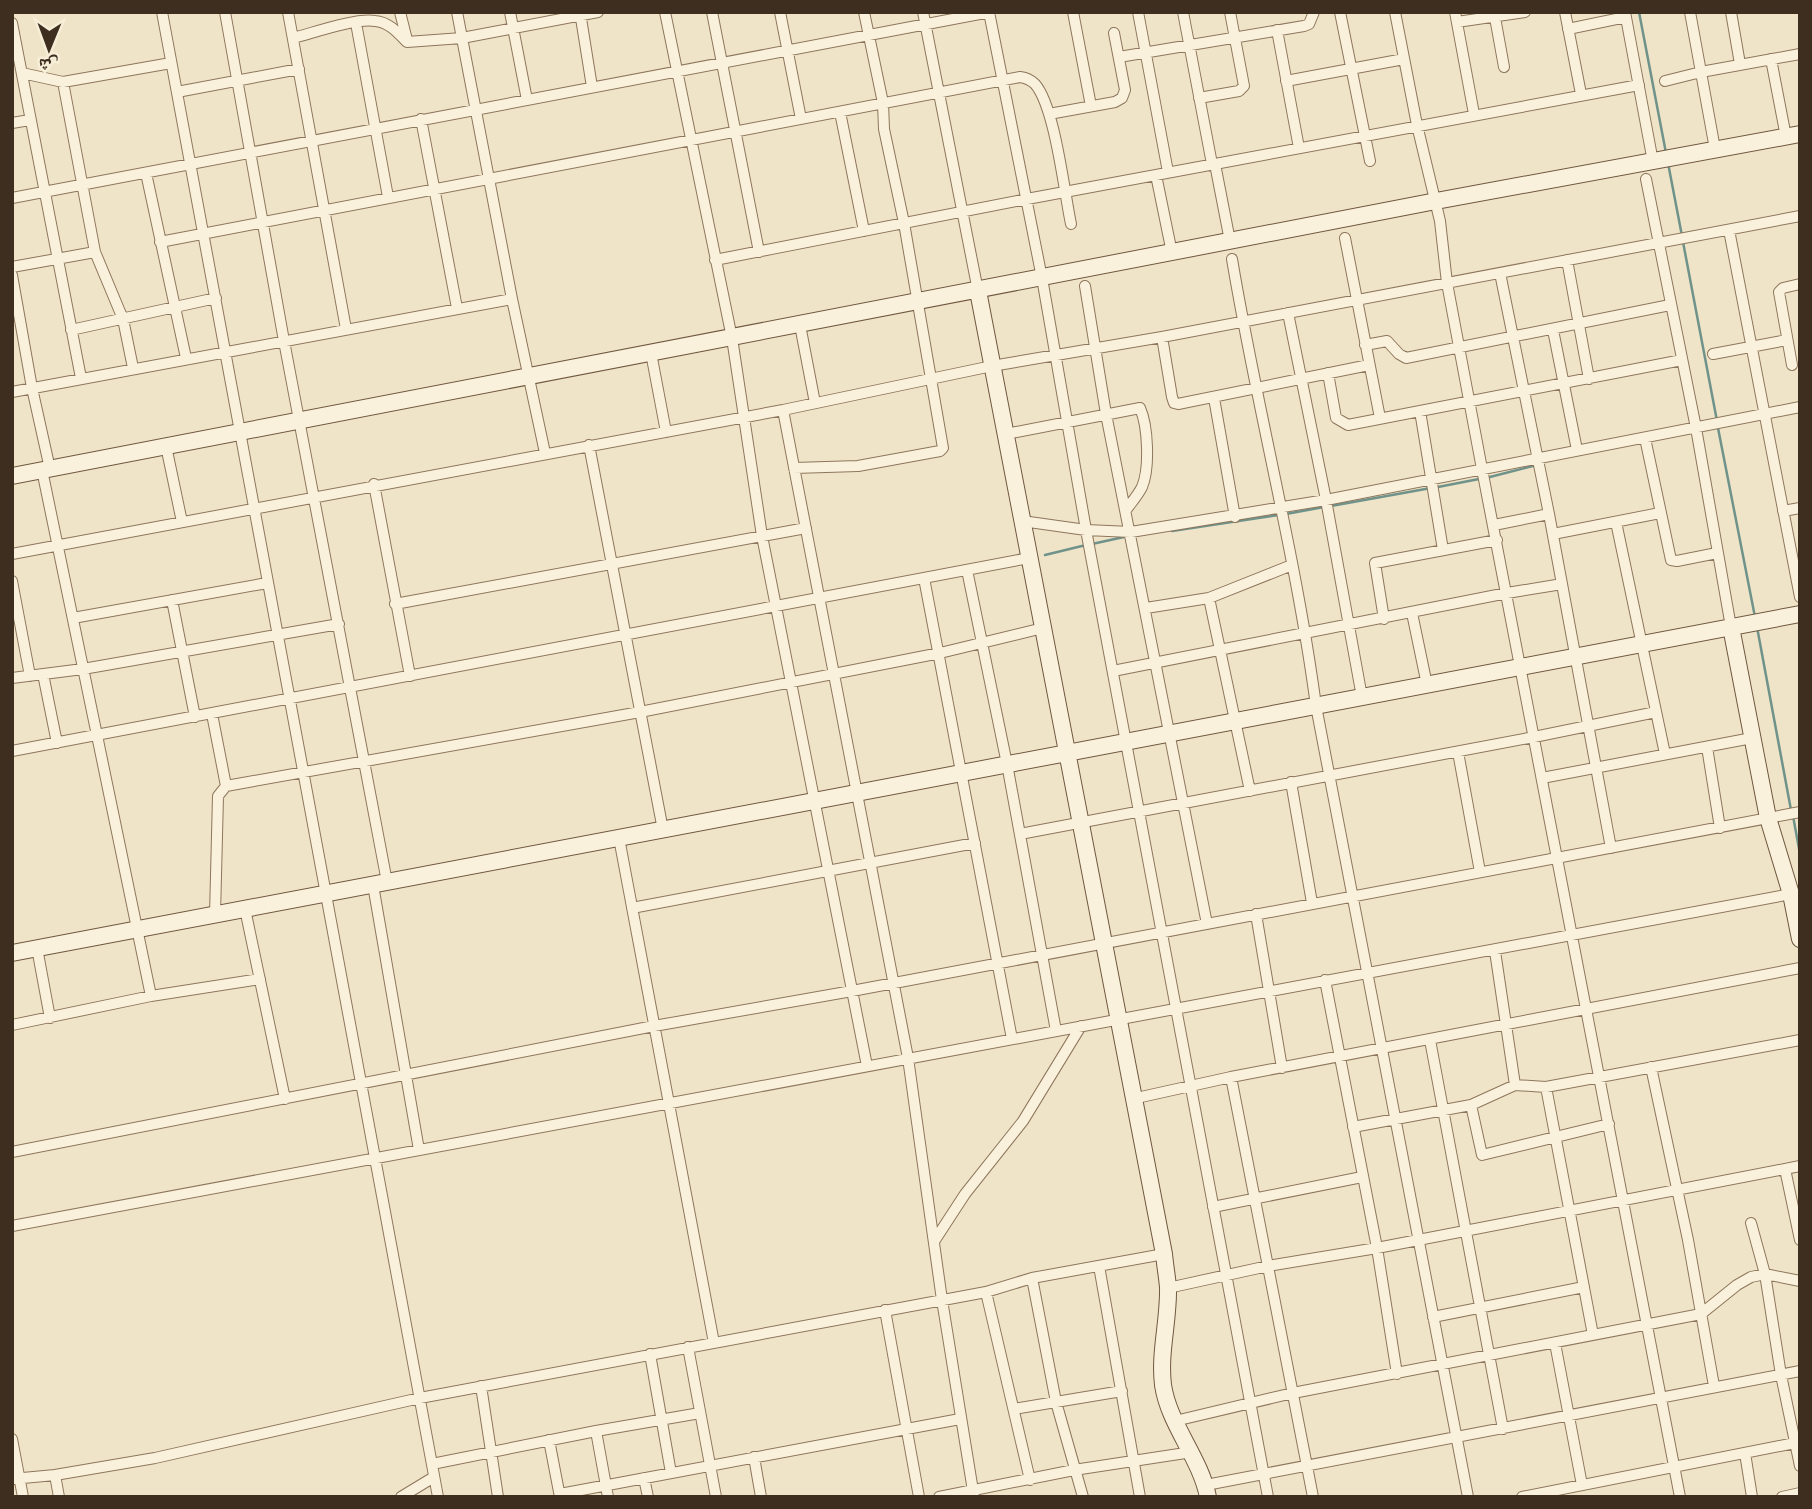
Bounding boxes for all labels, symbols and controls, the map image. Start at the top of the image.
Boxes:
north arrow [14,14,84,84]
text: ش [38,54,59,77]

